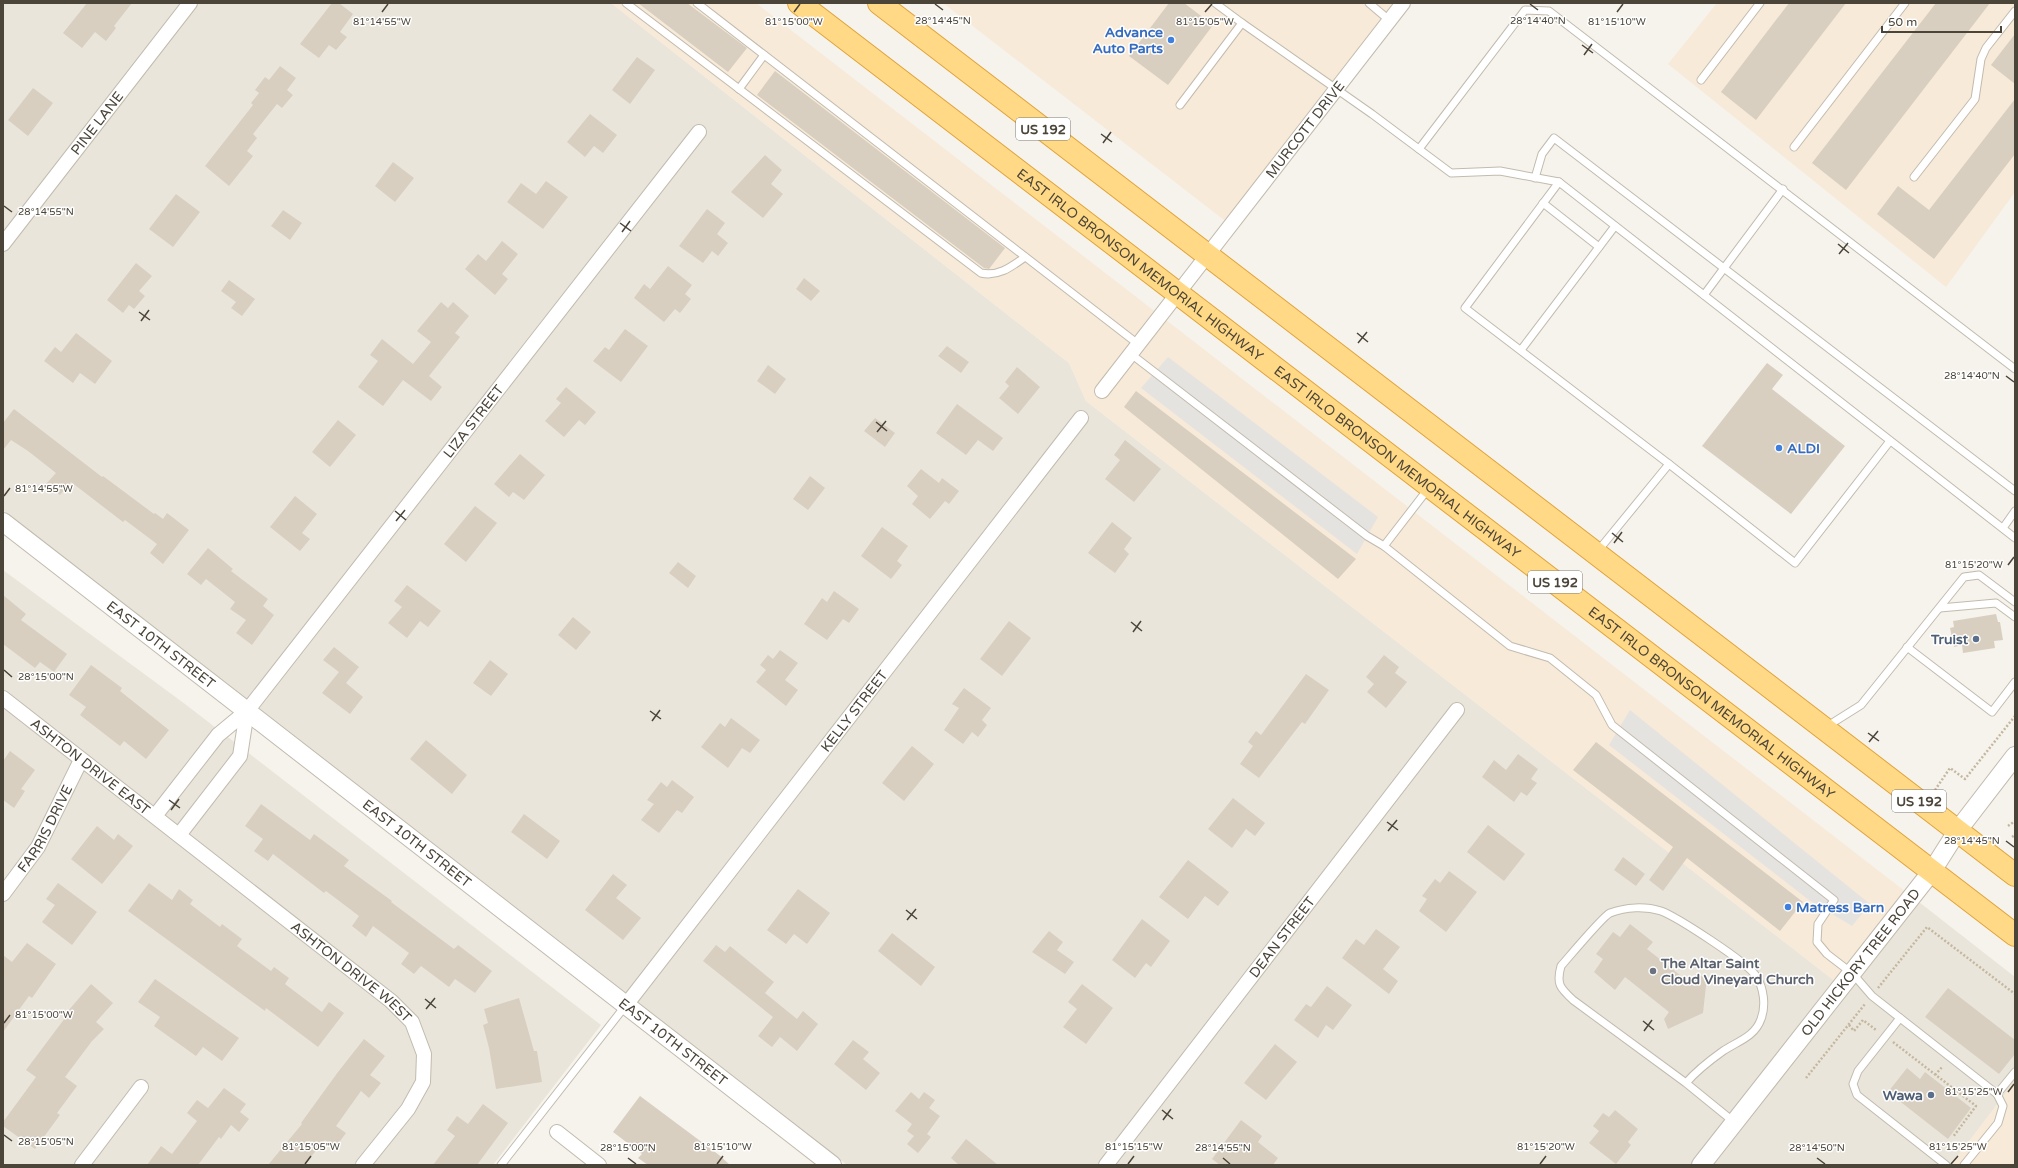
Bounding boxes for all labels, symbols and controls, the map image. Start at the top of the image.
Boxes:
scale bar [1882,8,2001,34]
text: 28°14'45"N [915,15,971,27]
text: 28°14'40"N [1510,15,1566,27]
text: 50 m [1888,15,1917,29]
text: 81°14'55"W [353,16,411,28]
text: 81°15'00"W [765,16,823,28]
text: 81°15'05"W [1176,16,1234,28]
text: 81°15'10"W [1588,16,1646,28]
place label: Advance Auto Parts [1092,24,1163,57]
marker: Advance Auto Parts [1166,35,1176,45]
street label: MURCOTT DRIVE [1262,78,1348,182]
street label: PINE LANE [67,88,127,159]
road number: US 192 [1016,118,1070,140]
street label: EAST IRLO BRONSON MEMORIAL HIGHWAY [1013,165,1267,365]
text: 28°14'55"N [18,206,74,218]
street label: EAST IRLO BRONSON MEMORIAL HIGHWAY [1271,362,1524,562]
text: 28°14'40"N [1944,370,2000,382]
street label: LIZA STREET [440,381,508,461]
place label: ALDI [1787,440,1820,457]
marker: ALDI [1774,443,1784,453]
text: 81°14'55"W [15,483,73,495]
text: 81°15'20"W [1945,559,2003,571]
road number: US 192 [1528,571,1582,593]
street label: EAST 10TH STREET [103,597,219,693]
street label: EAST IRLO BRONSON MEMORIAL HIGHWAY [1585,603,1838,803]
place label: Truist [1930,631,1969,648]
marker: Truist [1971,634,1981,644]
street label: KELLY STREET [817,667,892,756]
text: 28°15'00"N [18,671,74,683]
street label: ASHTON DRIVE EAST [27,715,154,819]
street label: FARRIS DRIVE [14,782,76,876]
road number: US 192 [1892,790,1946,812]
street label: EAST 10TH STREET [359,796,475,891]
text: 28°14'45"N [1944,835,2000,847]
street label: OLD HICKORY TREE ROAD [1798,885,1924,1040]
street label: DEAN STREET [1246,893,1319,981]
place label: Matress Barn [1796,899,1884,916]
marker: Matress Barn [1783,902,1793,912]
street label: ASHTON DRIVE WEST [287,918,415,1026]
place label: The Altar Saint Cloud Vineyard Church [1660,955,1814,988]
marker: The Altar Saint Cloud Vineyard Church [1648,966,1658,976]
street label: EAST 10TH STREET [615,995,731,1090]
text: 81°15'00"W [15,1009,73,1021]
text: 81°15'25"W [1945,1086,2003,1098]
place label: Wawa [1883,1087,1923,1104]
marker: Wawa [1926,1090,1936,1100]
text: 28°15'05"N [18,1136,74,1148]
text: 81°15'05"W [282,1141,340,1153]
text: 81°15'10"W [694,1141,752,1153]
text: 81°15'15"W [1105,1141,1163,1153]
text: 81°15'20"W [1517,1141,1575,1153]
text: 81°15'25"W [1929,1141,1987,1153]
text: 28°15'00"N [600,1142,656,1154]
text: 28°14'55"N [1195,1142,1251,1154]
text: 28°14'50"N [1789,1142,1845,1154]

